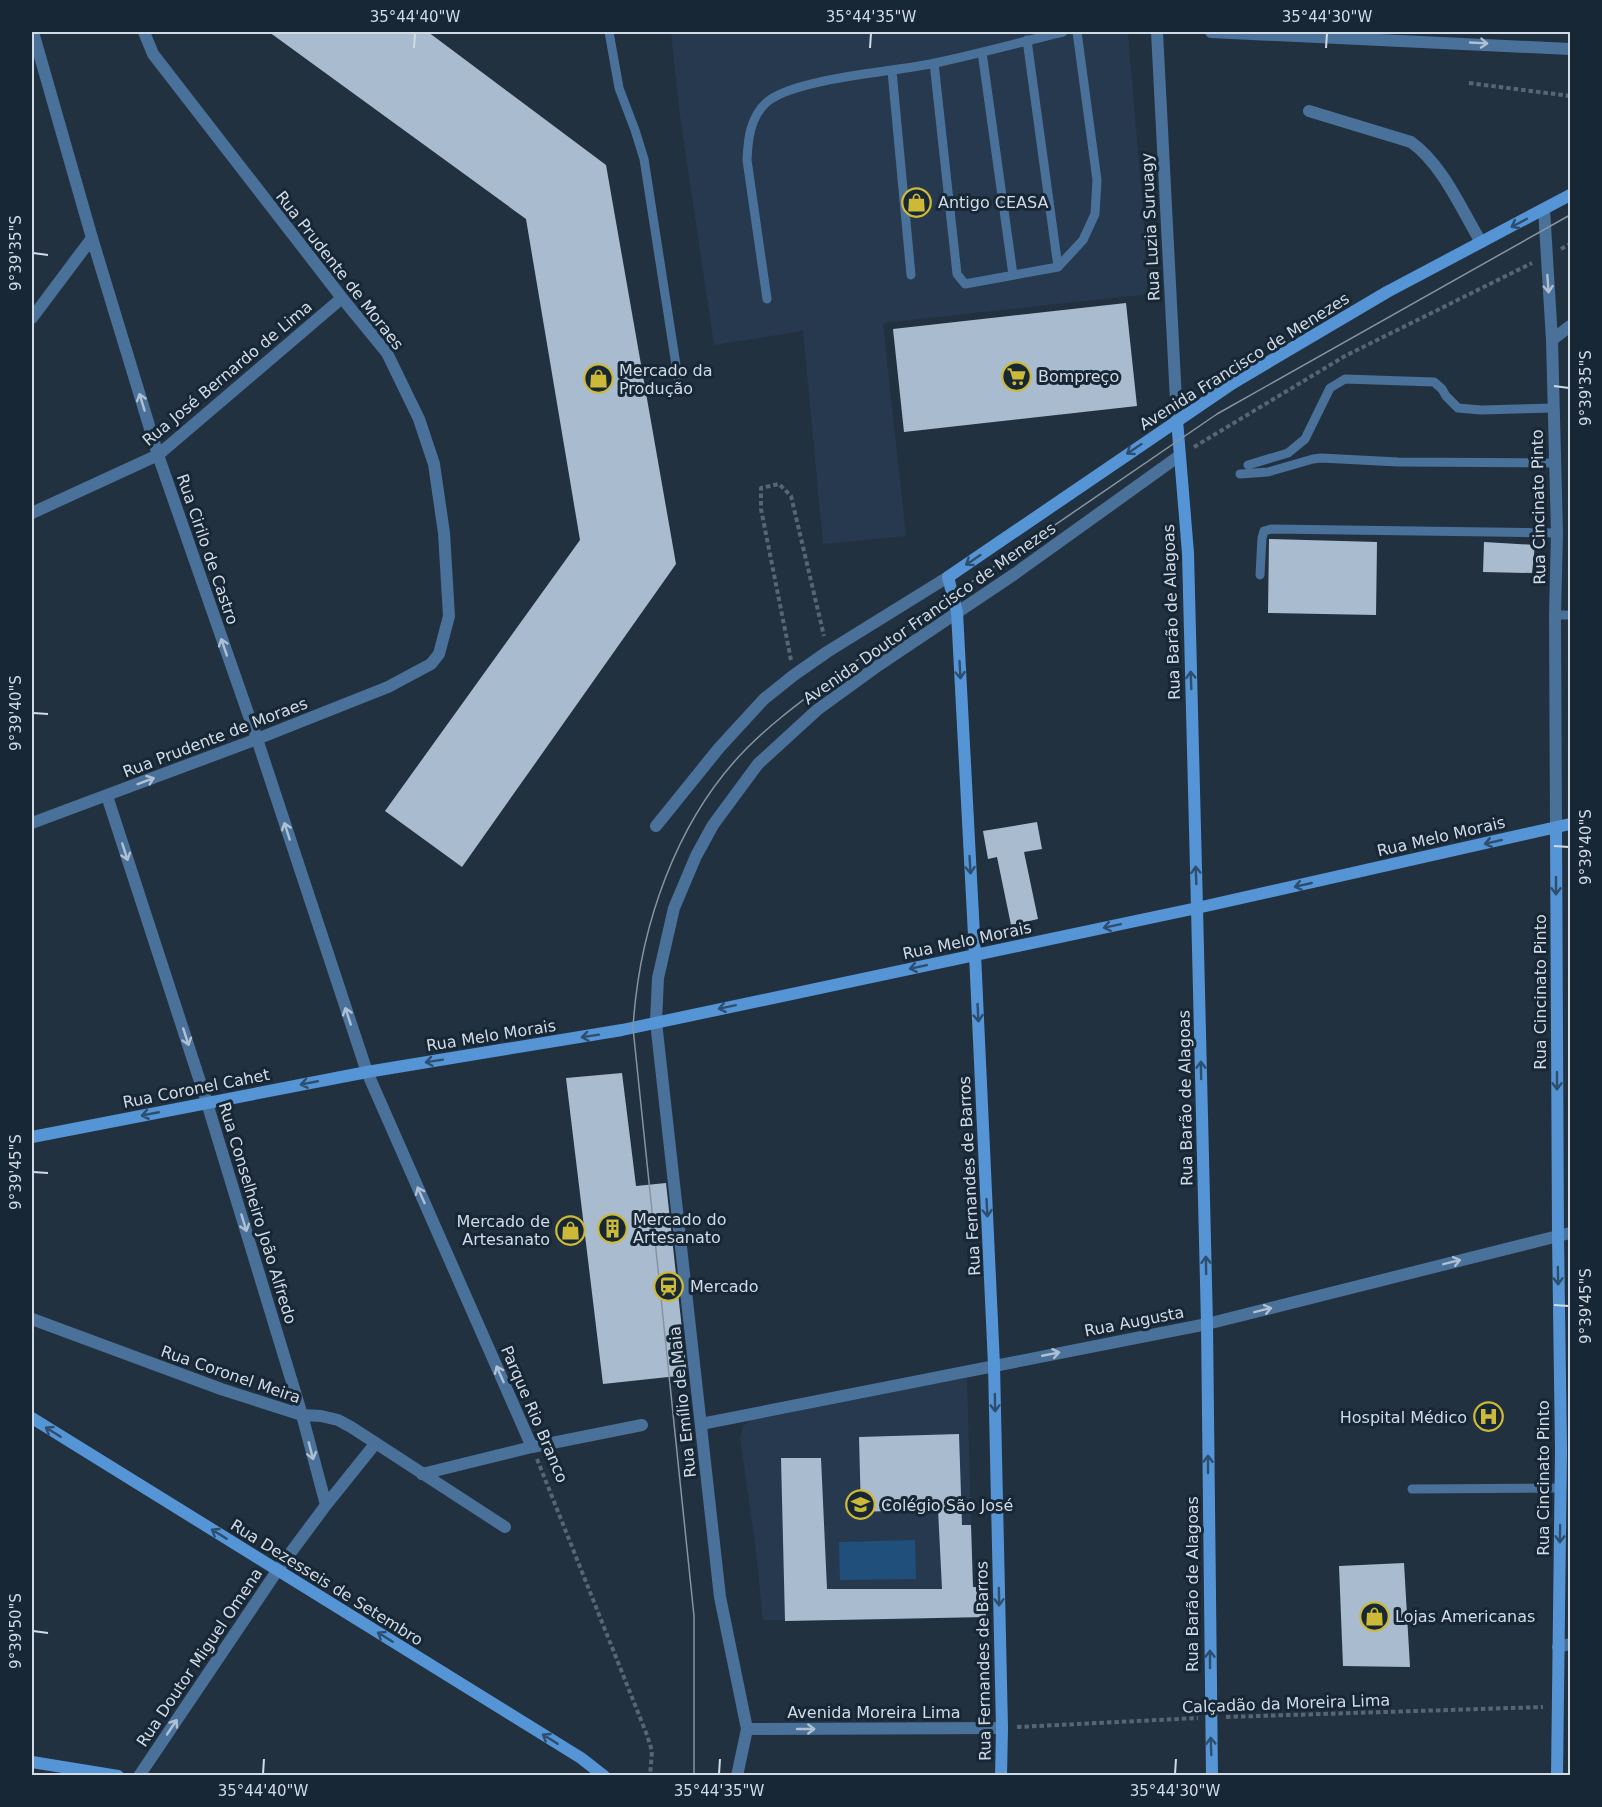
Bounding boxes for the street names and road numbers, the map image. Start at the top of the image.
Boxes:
street label: Rua Luzia Suruagy [1137,152,1164,302]
street label: Rua Prudente de Moraes [272,187,407,353]
street label: Avenida Francisco de Menezes [1136,289,1353,434]
street label: Rua José Bernardo de Lima [139,297,316,450]
street label: Rua Cincinato Pinto [1528,429,1549,585]
street label: Rua Cirilo de Castro [173,471,242,627]
street label: Avenida Doutor Francisco de Menezes [799,518,1059,708]
street label: Rua Barão de Alagoas [1159,524,1184,700]
street label: Rua Prudente de Moraes [120,693,310,781]
street label: Rua Melo Morais [1375,812,1507,860]
street label: Rua Cincinato Pinto [1531,914,1550,1070]
street label: Rua Melo Morais [901,918,1033,963]
street label: Rua Barão de Alagoas [1174,1010,1197,1186]
street label: Rua Melo Morais [425,1016,557,1055]
street label: Rua Coronel Cahet [121,1065,271,1112]
street label: Rua Fernandes de Barros [955,1076,984,1276]
street label: Rua Conselheiro João Alfredo [215,1100,300,1326]
street label: Rua Augusta [1083,1303,1186,1340]
street label: Rua Emílio de Maia [665,1325,700,1479]
street label: Rua Coronel Meira [159,1342,303,1407]
street label: Parque Rio Branco [497,1343,572,1485]
street label: Rua Cincinato Pinto [1534,1400,1553,1556]
street label: Rua Barão de Alagoas [1183,1496,1202,1672]
street label: Rua Dezesseis de Setembro [227,1515,426,1650]
street label: Rua Fernandes de Barros [972,1561,995,1761]
street label: Rua Doutor Miguel Omena [132,1564,266,1750]
street label: Calçadão da Moreira Lima [1182,1690,1390,1717]
street label: Avenida Moreira Lima [787,1703,961,1722]

